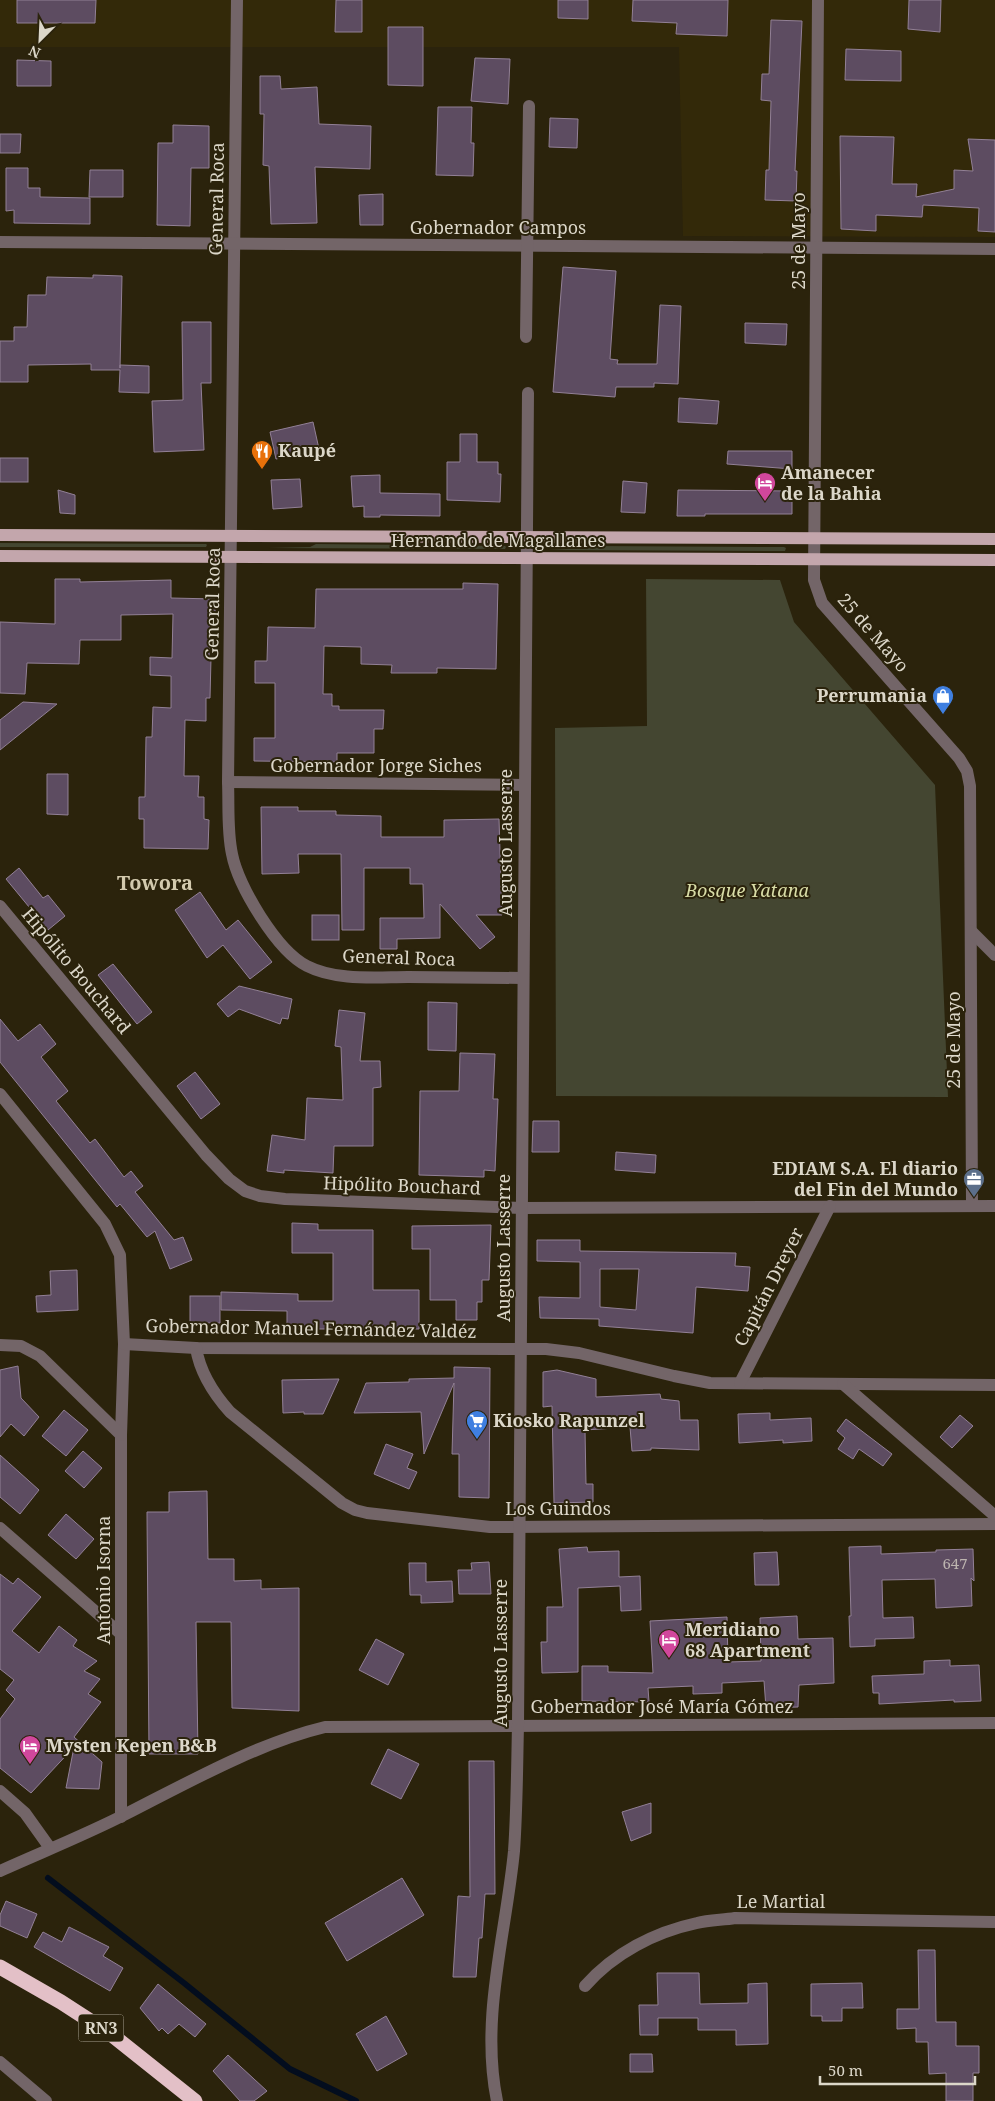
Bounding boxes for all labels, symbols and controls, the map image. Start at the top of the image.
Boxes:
north arrow [15,15,65,65]
text: N [26,41,43,63]
street label: General Roca [203,142,229,256]
street label: 25 de Mayo [786,192,810,290]
street label: Gobernador Campos [410,215,586,239]
place label: Kaupé [278,438,336,462]
restaurant icon: Kaupé [250,439,274,470]
place label: Amanecer de la Bahia [781,460,882,505]
hotel icon: Amanecer de la Bahia [753,471,777,502]
street label: Hernando de Magallanes [391,528,605,552]
street label: General Roca [199,547,225,661]
street label: 25 de Mayo [833,588,915,677]
place label: Perrumania [817,683,927,707]
shop icon: Perrumania [931,684,955,715]
street label: Gobernador Jorge Siches [270,753,482,777]
street label: Augusto Lasserre [493,769,517,917]
district label: Towora [117,869,193,896]
park label: Bosque Yatana [684,878,809,902]
street label: Hipólito Bouchard [17,902,137,1038]
street label: General Roca [342,943,456,971]
street label: 25 de Mayo [941,991,965,1089]
place label: EDIAM S.A. El diario del Fin del Mundo [772,1156,958,1201]
office icon: EDIAM S.A. El diario del Fin del Mundo [962,1167,986,1198]
street label: Hipólito Bouchard [323,1170,481,1200]
street label: Augusto Lasserre [491,1174,515,1322]
street label: Capitán Dreyer [728,1223,809,1350]
street label: Gobernador Manuel Fernández Valdéz [145,1313,477,1343]
place label: Kiosko Rapunzel [493,1408,645,1432]
supermarket icon: Kiosko Rapunzel [465,1409,489,1440]
street label: Los Guindos [505,1496,611,1520]
street label: Antonio Isorna [91,1516,115,1644]
house number: 647 [942,1553,968,1573]
street label: Augusto Lasserre [488,1579,512,1727]
place label: Meridiano 68 Apartment [685,1617,810,1662]
hotel icon: Meridiano 68 Apartment [657,1628,681,1659]
street label: Gobernador José María Gómez [530,1694,794,1718]
place label: Mysten Kepen B&B [46,1733,217,1757]
hotel icon: Mysten Kepen B&B [18,1734,42,1765]
street label: Le Martial [737,1889,826,1913]
road number: RN3 [78,2015,124,2042]
scale bar [820,2054,975,2086]
text: 50 m [828,2060,863,2080]

